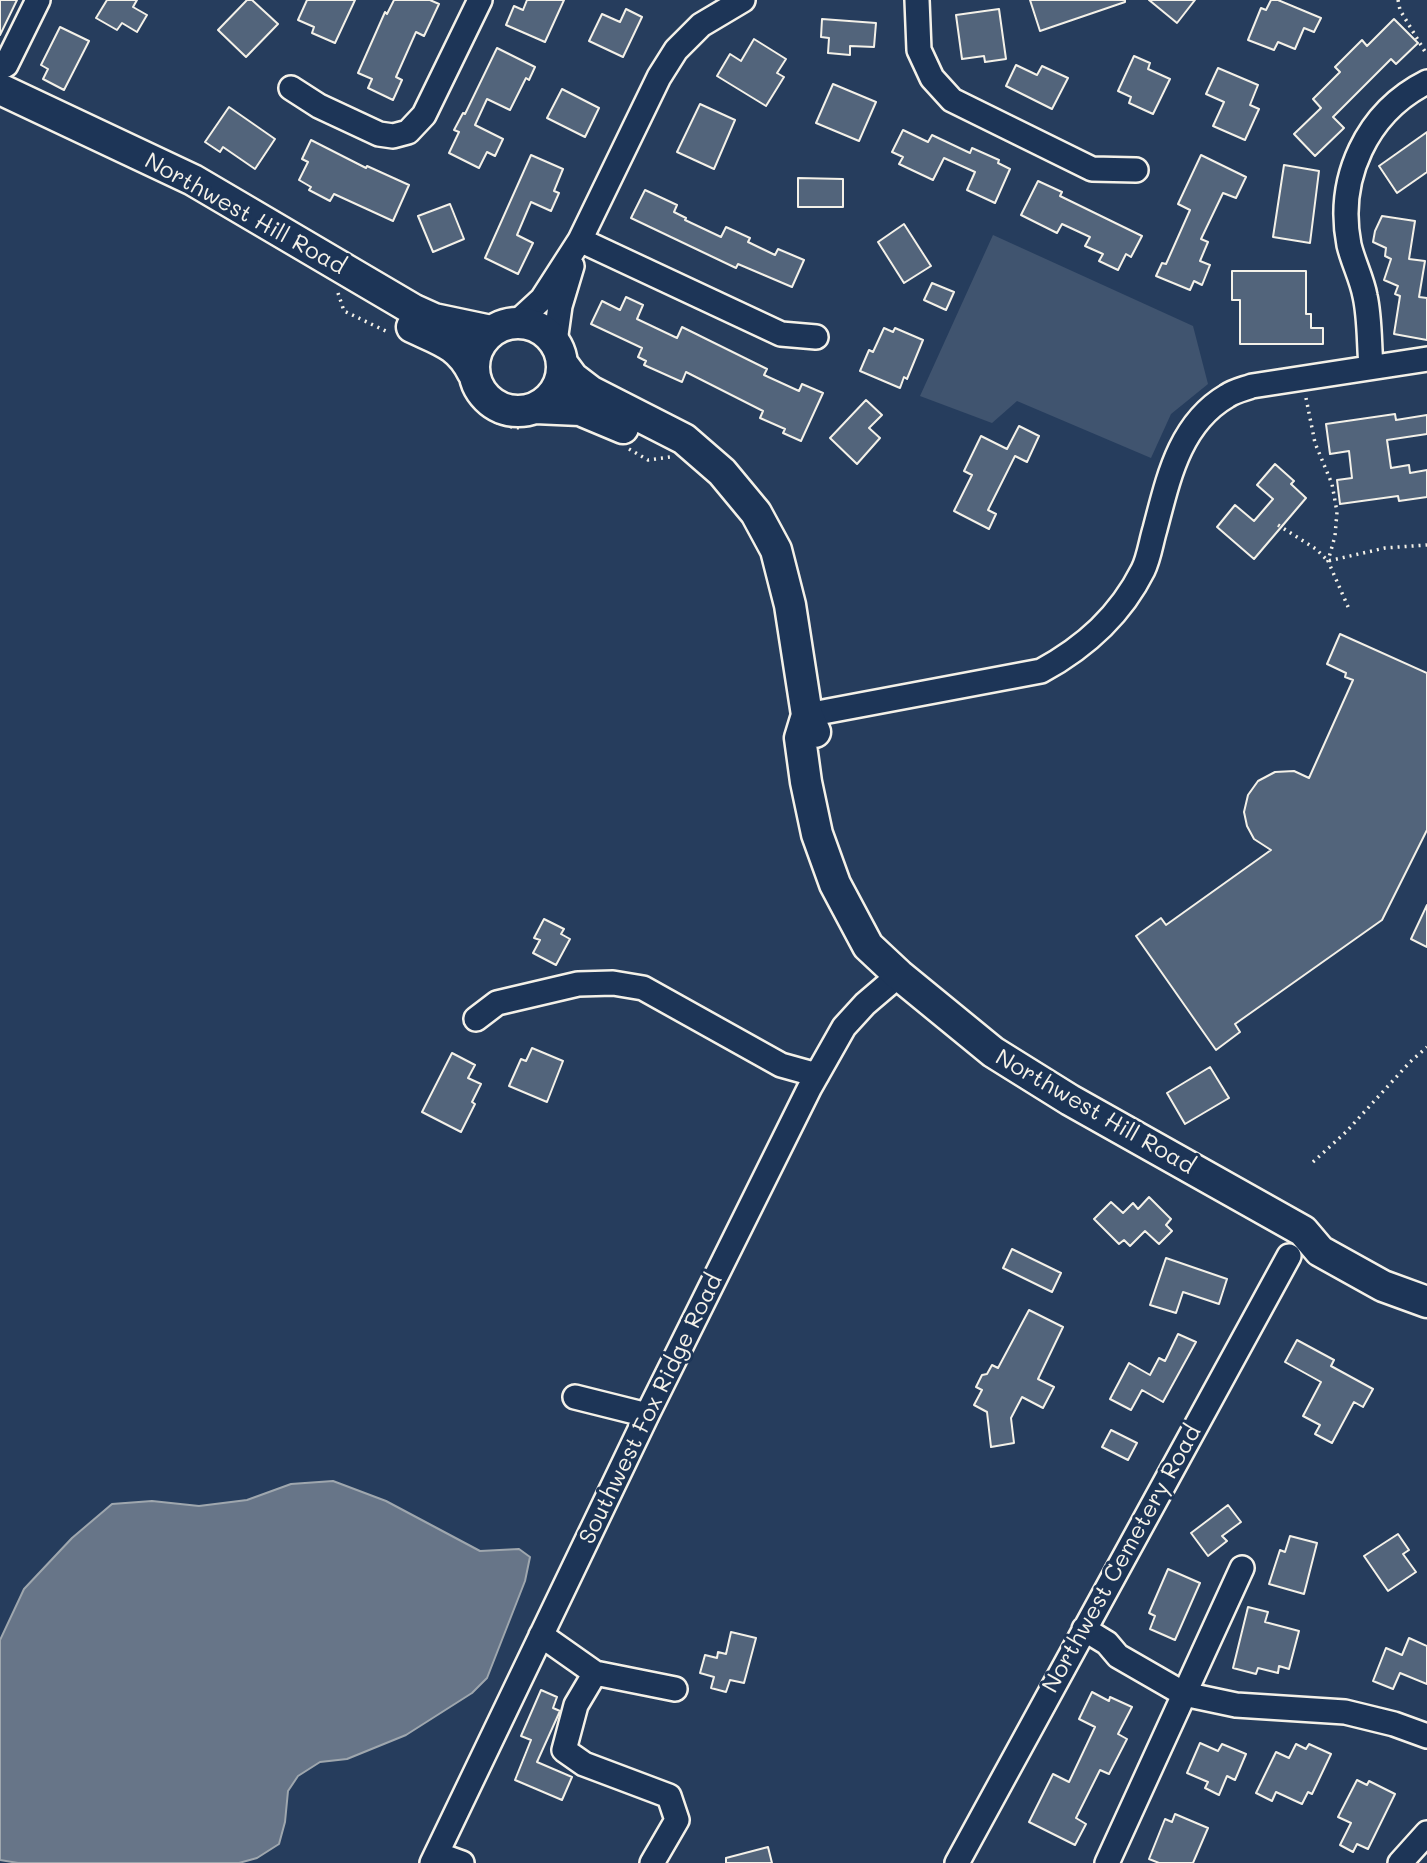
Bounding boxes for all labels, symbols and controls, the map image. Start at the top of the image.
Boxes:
street label: Northwest Hill Road [140,147,350,281]
street label: Northwest Hill Road [990,1044,1200,1180]
street label: Southwest Fox Ridge Road [573,1269,729,1549]
street label: Northwest Cemetery Road [1037,1420,1207,1698]

